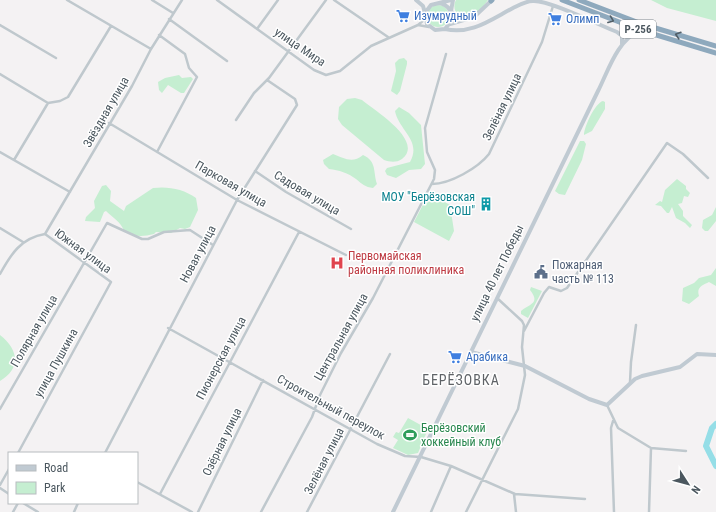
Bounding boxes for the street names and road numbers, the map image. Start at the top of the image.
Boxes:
road number: Р-256 [620,20,656,38]
street label: улица Мира [272,25,328,69]
street label: Зелёная улица [480,71,524,143]
street label: Звёздная улица [80,74,132,150]
street label: Парковая улица [193,158,269,210]
street label: Садовая улица [272,168,343,218]
street label: Новая улица [177,223,219,285]
street label: улица 40 лет Победы [468,223,526,323]
street label: Южная улица [52,226,114,276]
street label: Центральная улица [311,291,371,383]
street label: Полярная улица [8,292,60,369]
street label: Пионерская улица [193,314,249,402]
street label: улица Пушкина [31,326,81,400]
street label: Строительный переулок [275,372,388,443]
street label: Озёрная улица [200,406,245,478]
street label: Зелёная улица [301,425,347,497]

